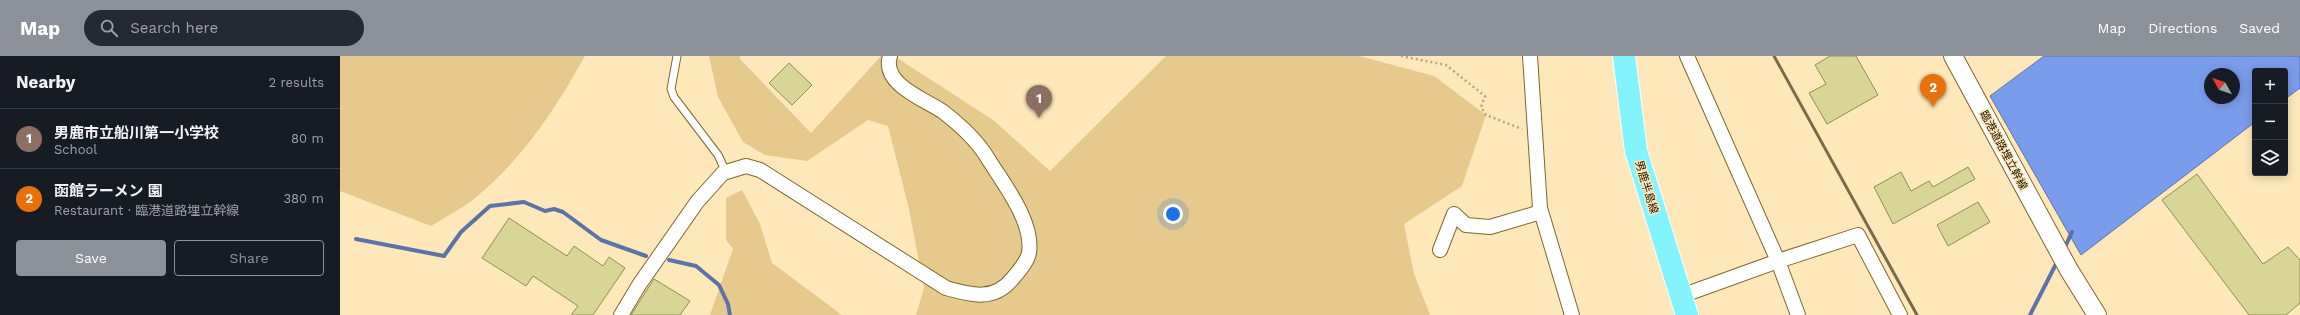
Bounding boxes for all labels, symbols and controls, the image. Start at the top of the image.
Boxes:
search box [84,10,364,46]
text: Map [20,17,60,40]
icon: search [98,17,120,39]
text: Search here [130,19,218,37]
text: Map [2098,20,2126,36]
text: Directions [2148,20,2217,36]
text: Saved [2239,20,2280,36]
north arrow [2204,68,2240,104]
map controls [2252,68,2288,176]
button: + [2252,68,2288,104]
text: Nearby [16,72,75,92]
pin: 2 [1920,74,1946,107]
text: 2 results [269,75,324,90]
pin: 1 [1026,85,1052,118]
button: − [2252,104,2288,140]
street label: 臨港道路埋立幹線 [1977,108,2030,192]
text: 男鹿市立船川第一小学校 [54,124,219,142]
text: 1 [26,131,32,146]
text: 80 m [291,131,324,146]
button: layers [2252,140,2288,176]
text: School [54,142,97,157]
street label: 男鹿半島線 [1632,159,1661,215]
text: 函館ラーメン 園 [54,182,163,200]
text: 2 [25,191,33,206]
text: 380 m [284,191,324,206]
text: Restaurant · 臨港道路埋立幹線 [54,203,239,218]
your location [1163,204,1183,224]
button: Save [16,240,166,276]
button: Share [174,240,324,276]

